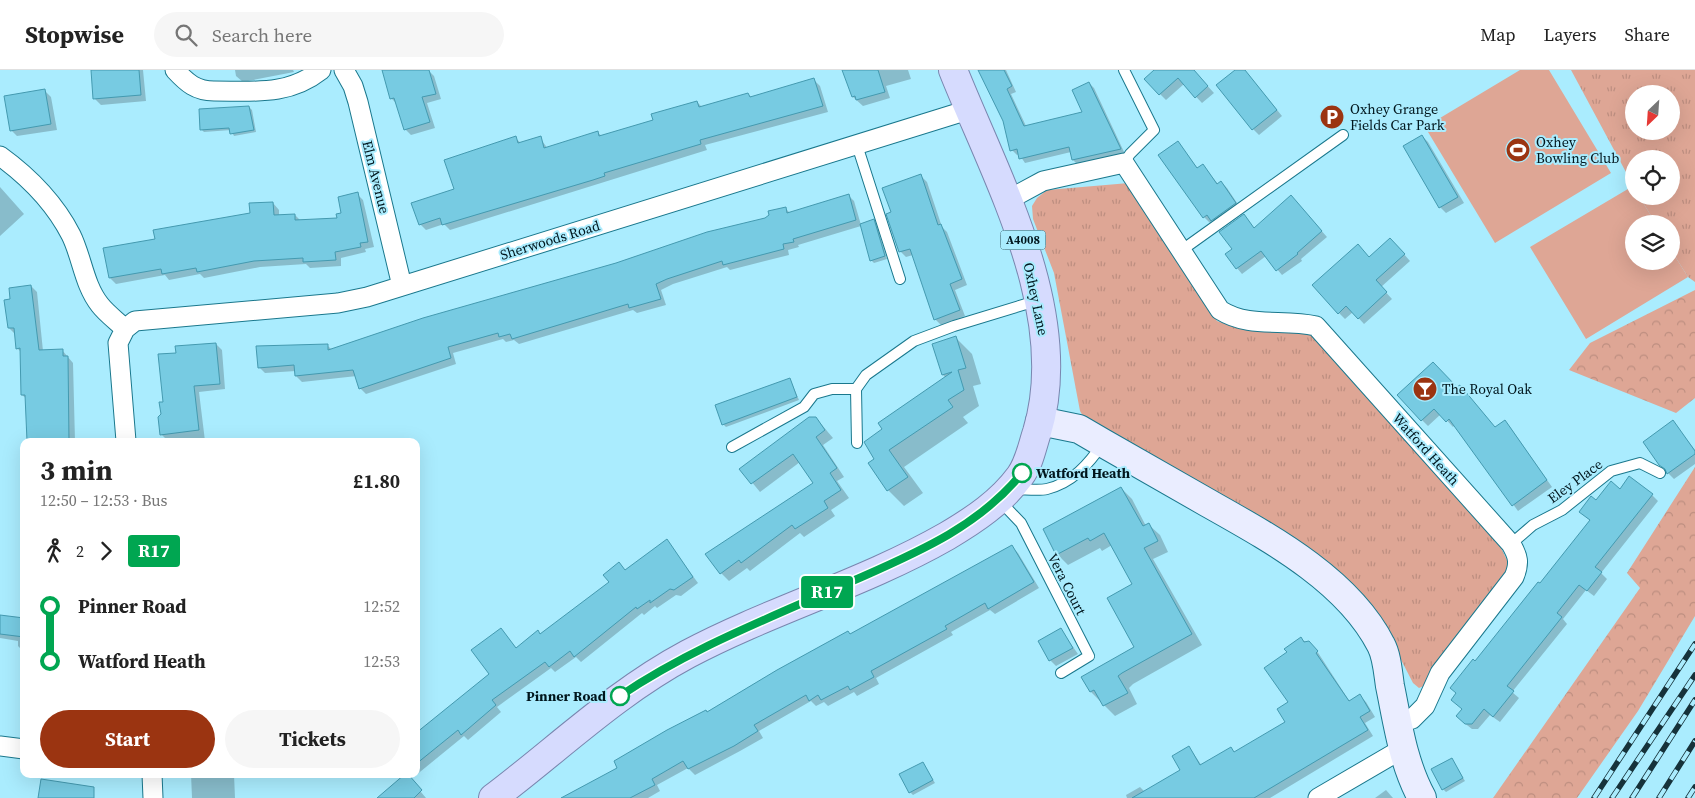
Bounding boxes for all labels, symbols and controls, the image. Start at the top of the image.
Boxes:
search box [154,12,504,57]
text: Stopwise [25,18,124,51]
icon: search [172,21,200,49]
text: Search here [212,22,312,48]
text: Map [1480,22,1515,47]
text: Layers [1543,22,1596,47]
text: Share [1624,22,1670,47]
north arrow [1625,85,1680,140]
map controls [1625,85,1680,270]
place label: Oxhey Grange Fields Car Park [1350,99,1445,135]
parking icon: Oxhey Grange Fields Car Park [1319,104,1345,130]
place label: Oxhey Bowling Club [1536,132,1619,168]
sports icon: Oxhey Bowling Club [1505,137,1531,163]
street label: Elm Avenue [357,138,395,216]
button: locate [1625,150,1680,205]
street label: Sherwoods Road [498,215,602,265]
button: layers [1625,215,1680,270]
road number: A4008 [1000,230,1046,250]
street label: Oxhey Lane [1019,261,1053,337]
bar icon: The Royal Oak [1412,376,1438,402]
place label: The Royal Oak [1442,379,1532,399]
street label: Watford Heath [1388,408,1464,490]
text: 3 min [40,451,113,489]
street label: Eley Place [1543,454,1607,508]
marker: Watford Heath [1012,463,1032,483]
place label: Watford Heath [1036,463,1130,483]
text: £1.80 [353,468,400,494]
text: 12:50 – 12:53 · Bus [40,489,168,511]
icon: walk [40,537,68,565]
icon: forward [92,537,120,565]
text: R17 [138,538,170,563]
text: 2 [76,540,84,562]
street label: Vera Court [1043,550,1091,619]
line badge: R17 [798,576,856,608]
text: R17 [811,579,843,604]
text: Pinner Road [78,593,187,619]
text: 12:52 [363,595,400,617]
text: Watford Heath [78,648,206,674]
text: 12:53 [363,650,400,672]
place label: Pinner Road [526,686,607,706]
marker: Pinner Road [610,686,630,706]
button: Start [40,710,215,768]
button: Tickets [225,710,400,768]

